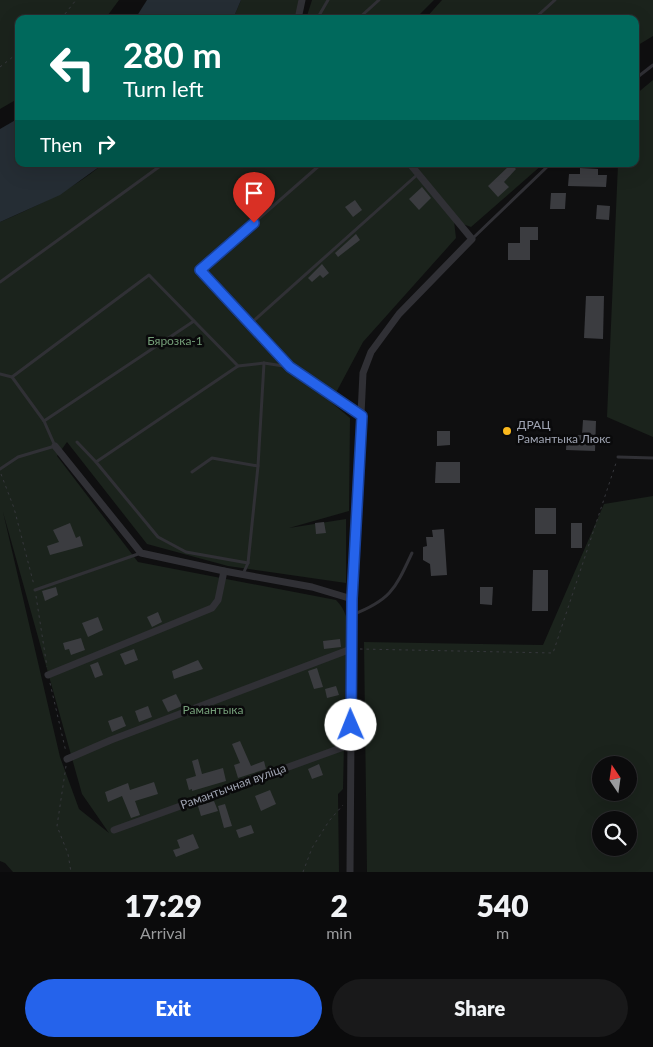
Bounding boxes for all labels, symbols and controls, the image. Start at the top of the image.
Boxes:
text: 280 m [123,33,222,75]
icon: left [40,35,105,100]
text: Turn left [123,75,204,102]
icon: right [92,130,120,158]
text: Then [40,133,82,156]
pin [233,172,275,223]
icon: arrive [240,179,268,207]
park label: Бярозка-1 [147,333,203,348]
place label: ДРАЦ Рамантыка Люкс [517,417,611,446]
marker: ДРАЦ Рамантыка Люкс [501,425,513,437]
position arrow [324,698,376,750]
park label: Рамантыка [182,702,244,717]
north arrow [592,756,638,801]
map controls [592,756,637,856]
street label: Рамантычная вуліца [178,760,288,812]
button: search [592,811,637,856]
text: 17:29 [124,887,202,923]
text: 2 [330,887,348,923]
text: 540 [476,887,529,923]
text: Arrival [140,923,186,942]
text: min [326,923,352,942]
text: m [496,923,509,942]
button: Exit [25,979,322,1037]
button: Share [332,979,628,1037]

